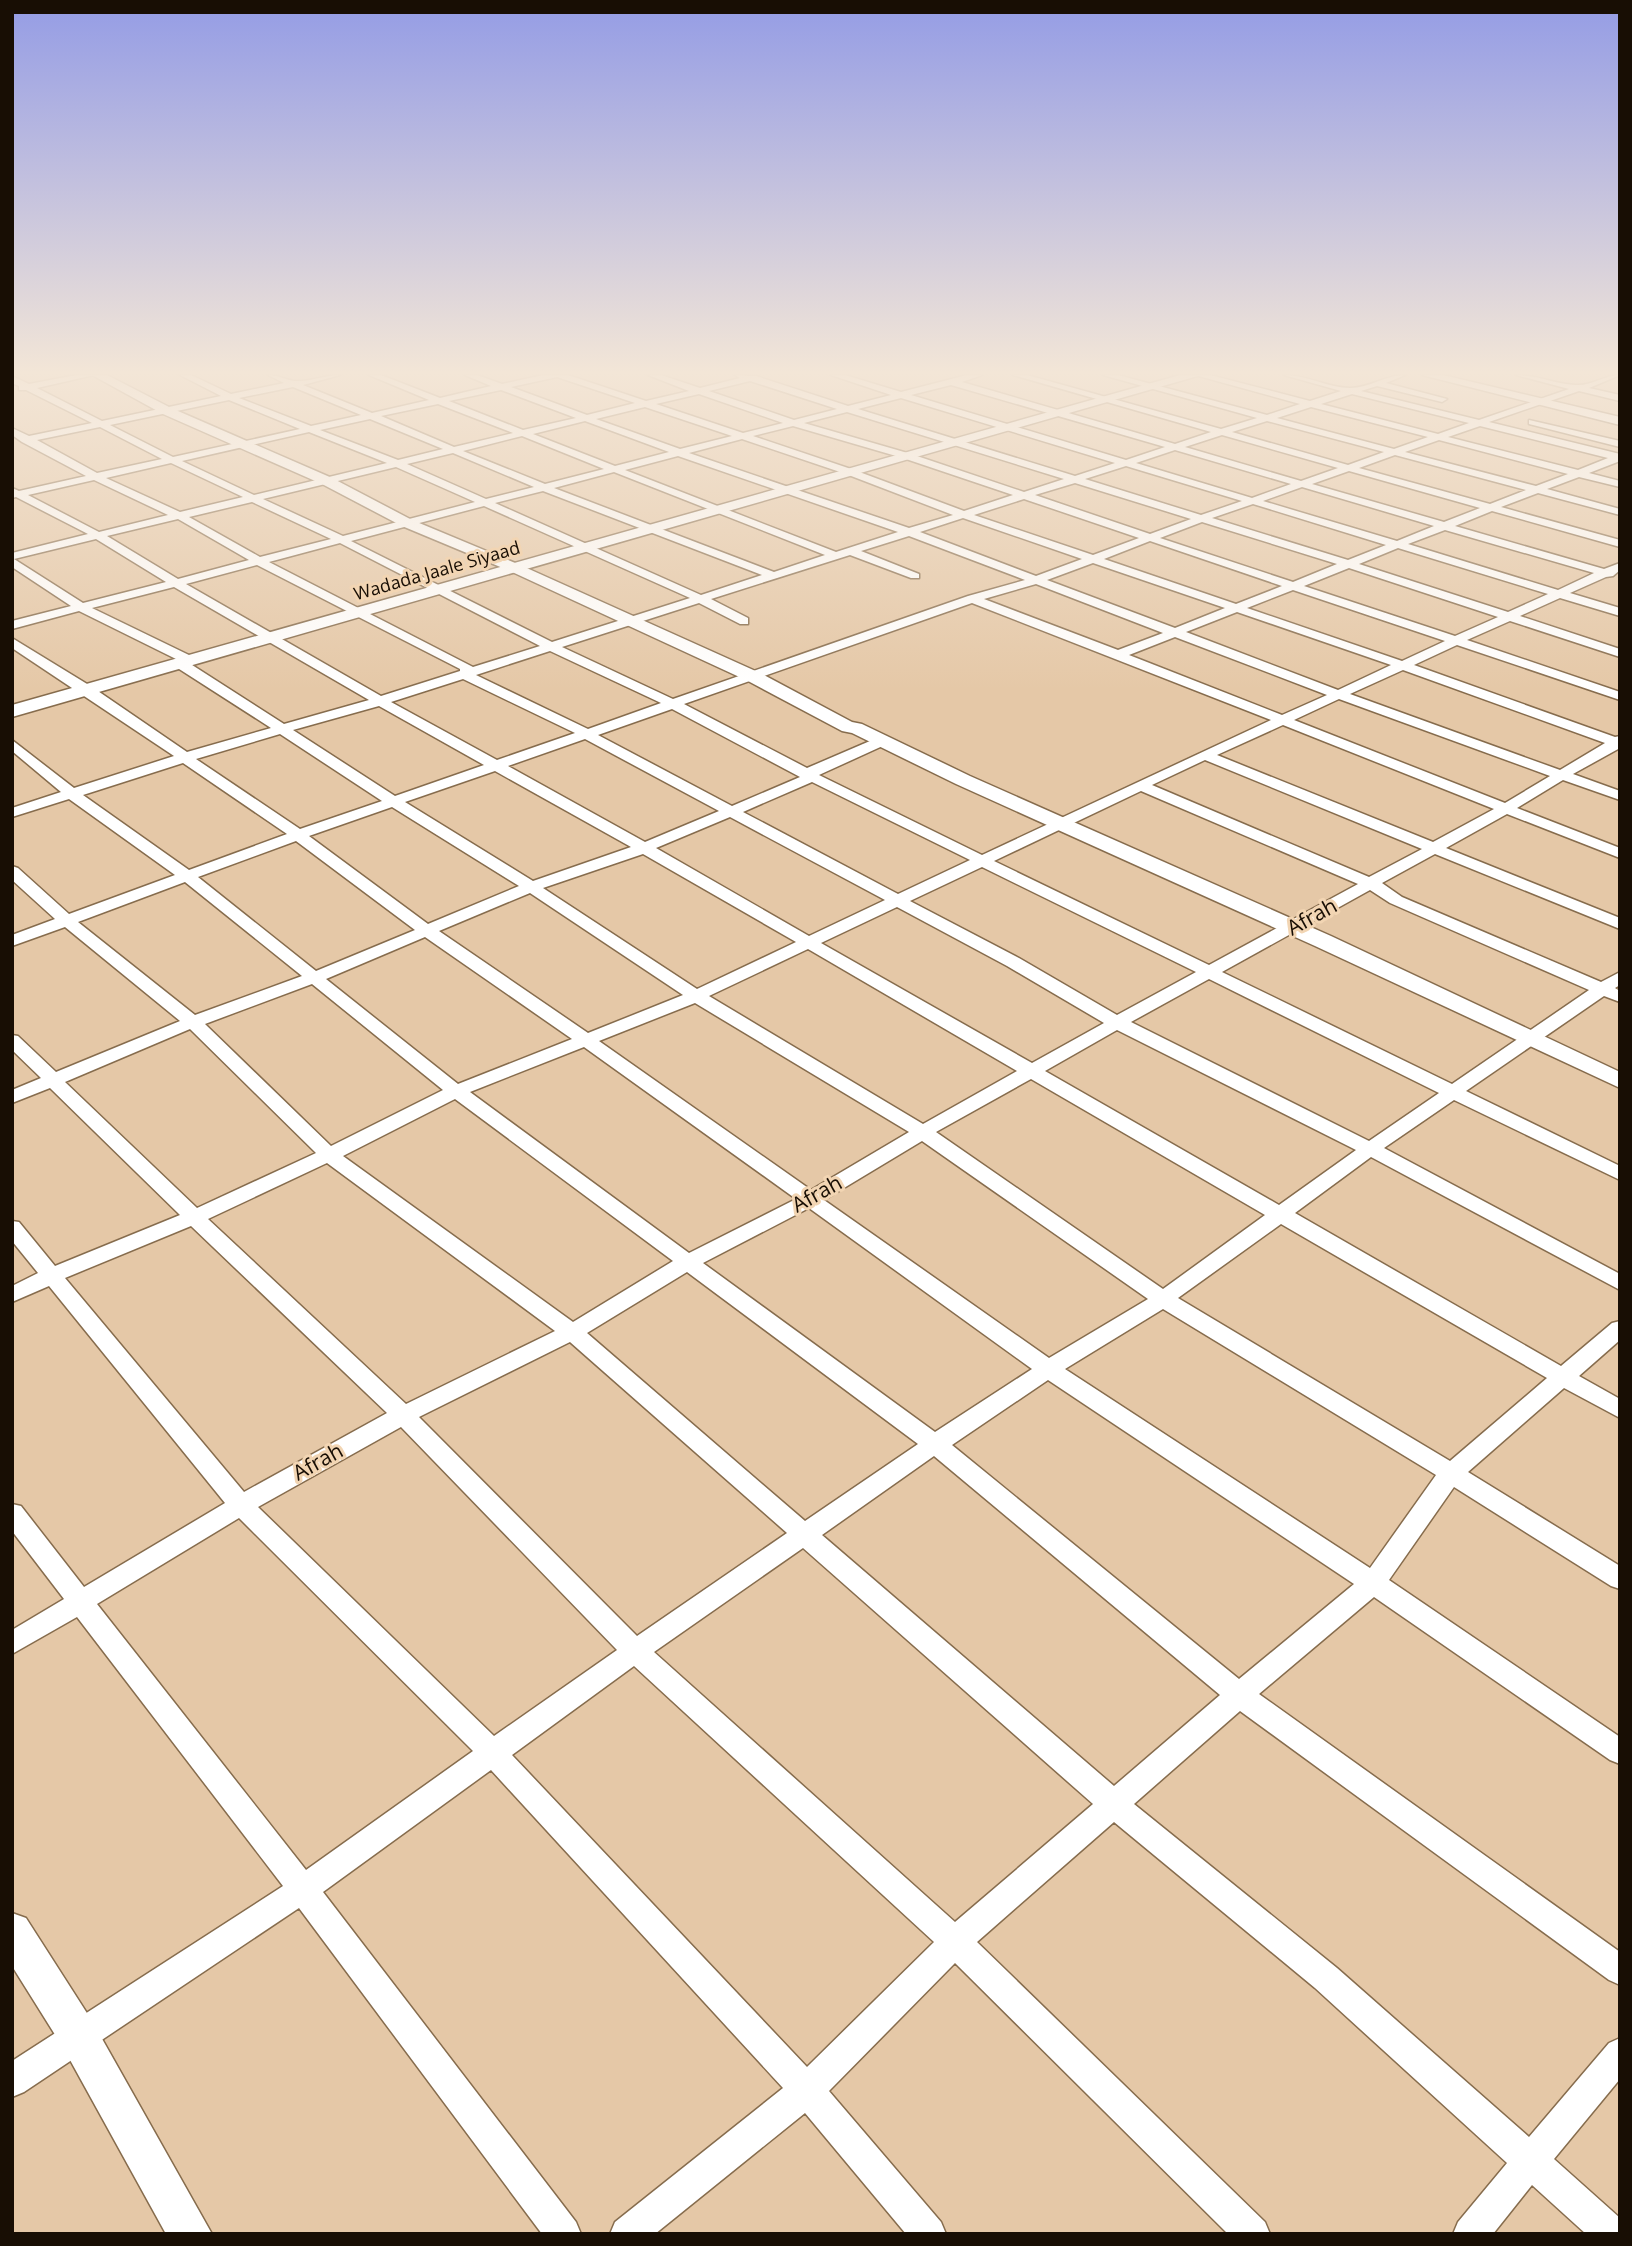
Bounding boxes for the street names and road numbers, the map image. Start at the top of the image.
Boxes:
street label: Wadada Jaale Siyaad [351,535,523,605]
street label: Afrah [1281,891,1342,941]
street label: Afrah [786,1168,847,1218]
street label: Afrah [287,1436,348,1486]

